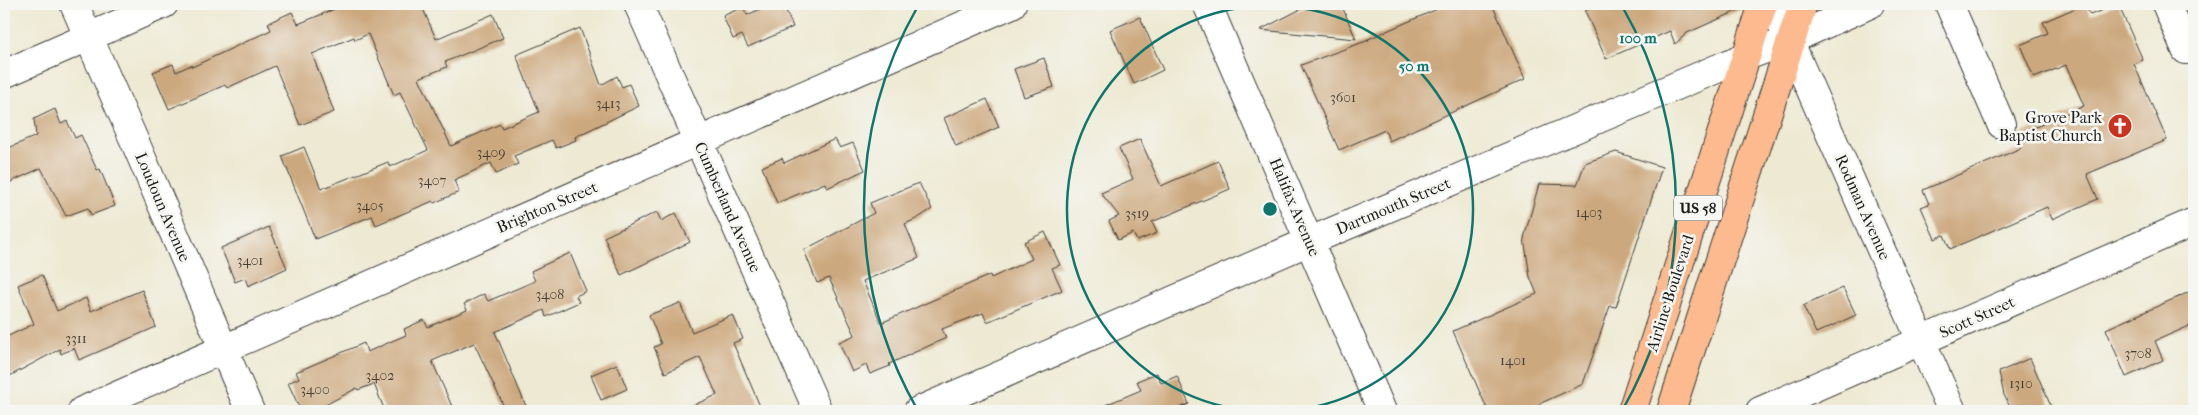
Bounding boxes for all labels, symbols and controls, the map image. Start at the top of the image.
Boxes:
text: 100 m [1619,29,1657,47]
text: 50 m [1399,57,1430,75]
house number: 3601 [1330,89,1356,106]
house number: 3413 [596,95,620,112]
place label: Grove Park Baptist Church [1999,108,2103,145]
church icon: Grove Park Baptist Church [2107,113,2133,139]
street label: Cumberland Avenue [691,139,765,275]
house number: 3409 [476,144,506,161]
street label: Loudoun Avenue [131,150,195,265]
street label: Rodman Avenue [1831,151,1895,263]
street label: Halifax Avenue [1266,155,1324,259]
house number: 3407 [418,172,446,189]
street label: Dartmouth Street [1333,173,1453,239]
street label: Brighton Street [494,177,601,237]
road number: US 58 [1674,196,1722,220]
house number: 3405 [356,197,384,214]
centre of rings [1261,200,1279,218]
house number: 1403 [1576,204,1602,221]
house number: 3519 [1125,205,1149,222]
street label: Airline Boulevard [1642,232,1698,355]
house number: 3401 [237,252,263,269]
house number: 3408 [536,286,564,303]
street label: Scott Street [1936,292,2018,342]
house number: 3311 [65,330,87,347]
house number: 3708 [2124,345,2152,362]
house number: 1401 [1500,352,1526,369]
house number: 3402 [366,367,394,384]
house number: 1310 [2009,375,2033,392]
house number: 3400 [300,381,330,398]

